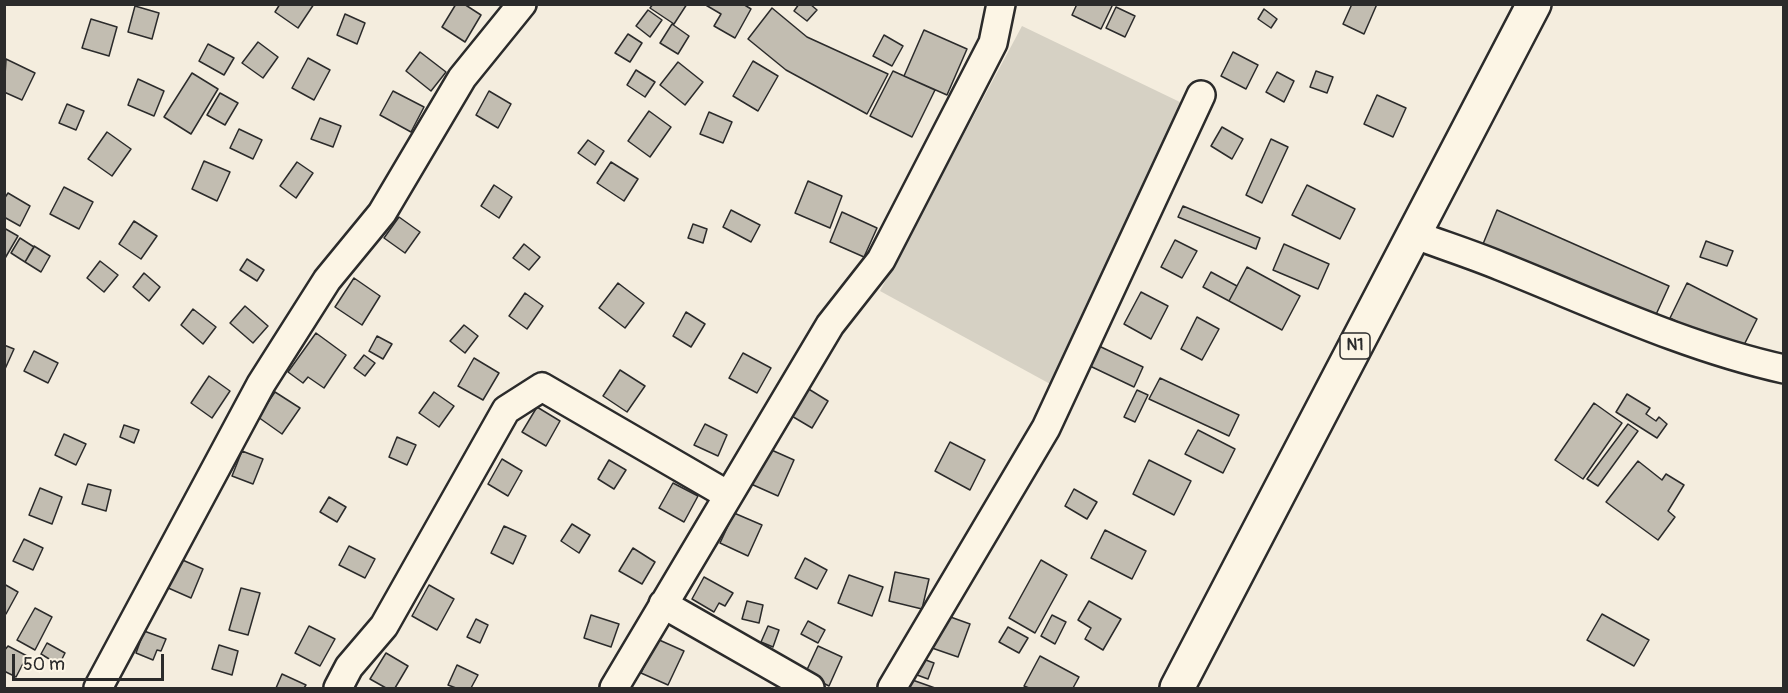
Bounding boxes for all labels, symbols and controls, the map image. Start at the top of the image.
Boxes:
road number: N1 [1340,333,1370,359]
scale bar [15,642,166,680]
text: 50 m [23,653,65,676]

